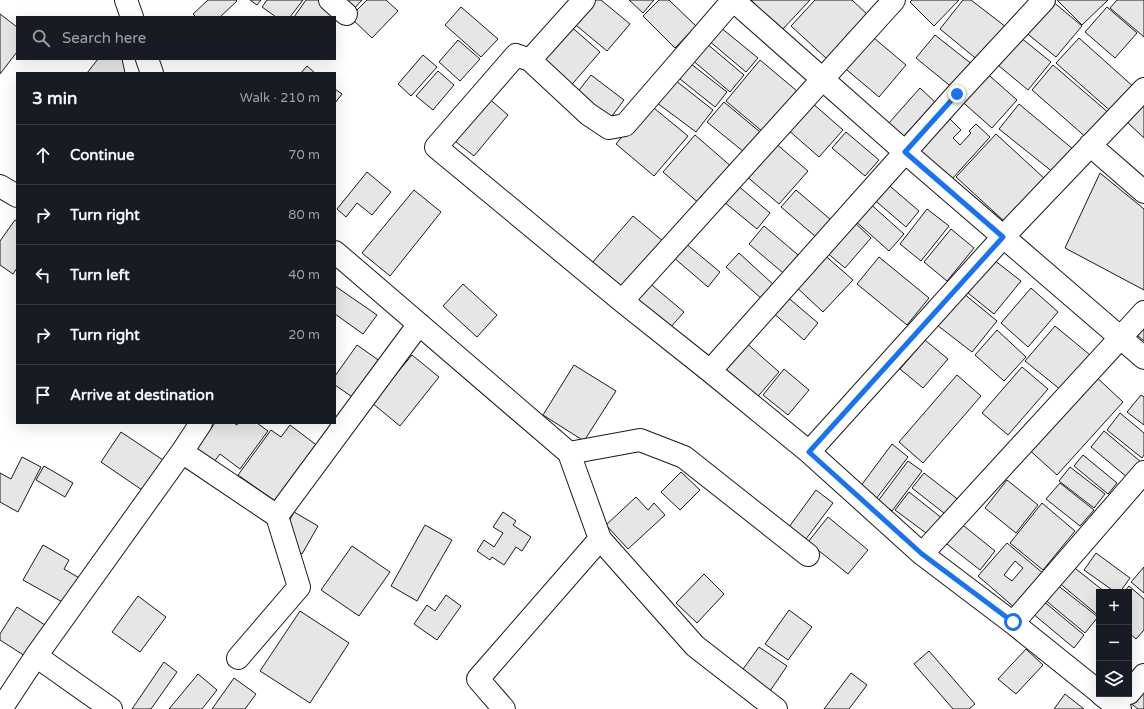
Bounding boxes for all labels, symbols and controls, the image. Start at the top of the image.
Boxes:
search box [16,16,336,60]
icon: search [30,27,52,49]
text: Search here [62,29,146,47]
route end [948,85,966,103]
text: 3 min [32,88,77,109]
text: Walk · 210 m [240,90,320,106]
icon: ahead [32,144,54,166]
text: Continue [70,146,134,164]
text: 70 m [288,147,320,163]
icon: right [32,204,54,226]
text: Turn right [70,206,140,224]
text: 80 m [288,207,320,223]
icon: left [32,264,54,286]
text: Turn left [70,266,130,284]
text: 40 m [288,267,320,283]
icon: right [32,324,54,346]
text: Turn right [70,326,140,344]
text: 20 m [288,327,320,343]
icon: arrive [32,384,54,406]
text: Arrive at destination [70,386,214,404]
map controls [1096,589,1132,697]
button: + [1096,589,1132,625]
route start [1004,613,1022,631]
button: − [1096,625,1132,661]
button: layers [1096,661,1132,697]

